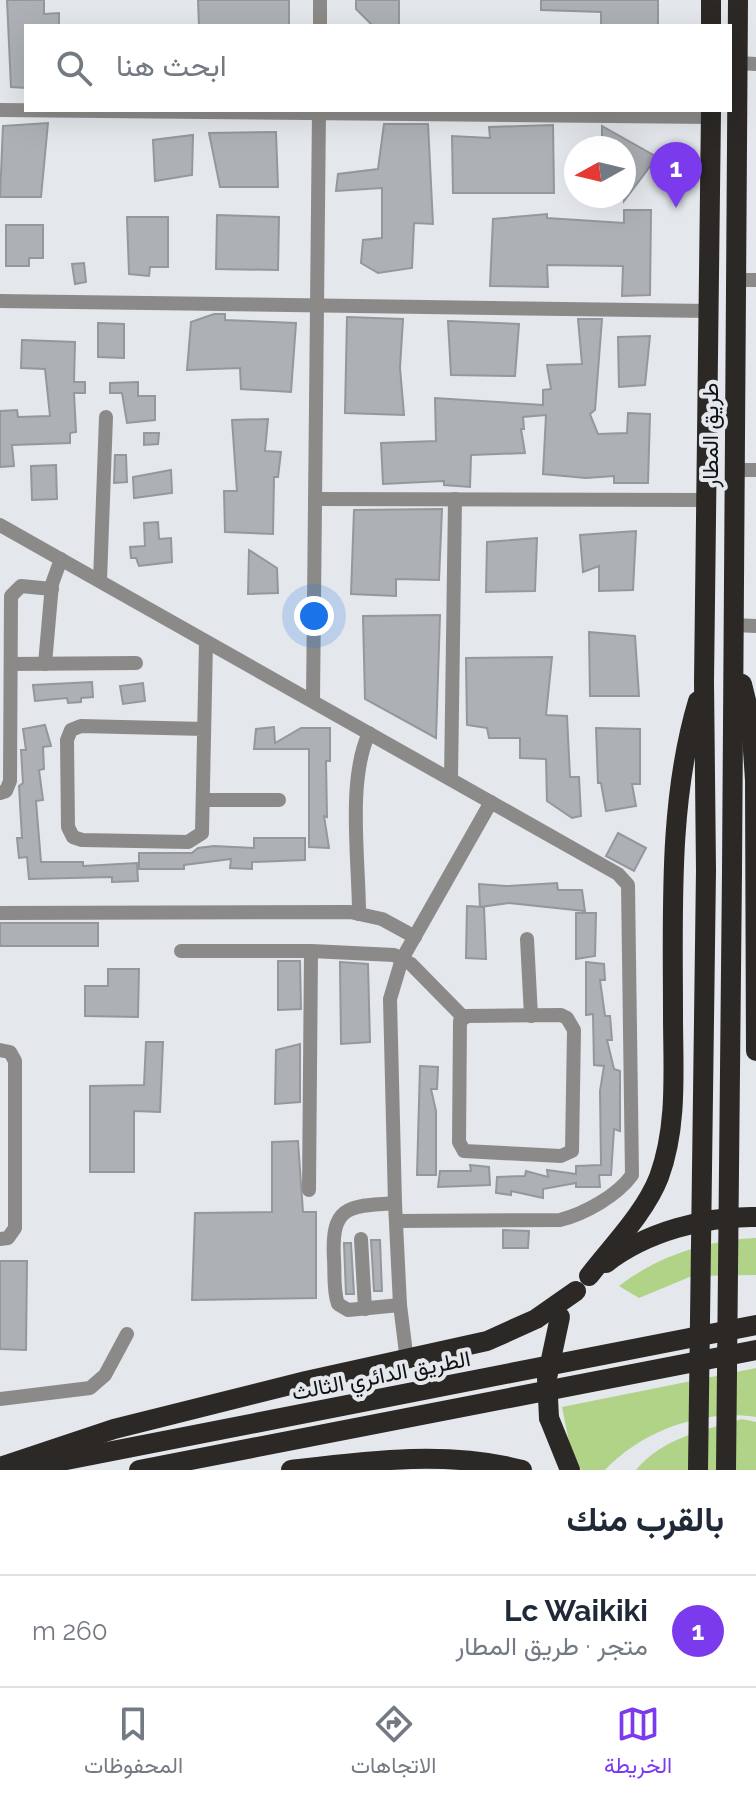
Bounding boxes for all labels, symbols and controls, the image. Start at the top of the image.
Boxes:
search box [24,24,732,112]
icon: search [52,46,96,90]
text: ابحث هنا [116,48,227,83]
north arrow [564,136,636,208]
pin: 1 [650,142,702,208]
street label: طريق المطار [697,383,724,488]
your location [294,596,334,636]
street label: الطريق الدائري الثالث [290,1345,474,1411]
text: بالقرب منك [567,1499,724,1539]
text: Lc Waikiki [504,1593,648,1628]
text: 260 m [32,1616,108,1646]
text: 1 [692,1616,704,1646]
text: متجر · طريق المطار [455,1631,648,1661]
tab: المحفوظات [84,1702,183,1785]
tab: الاتجاهات [351,1702,436,1785]
tab: الخريطة [604,1702,672,1785]

